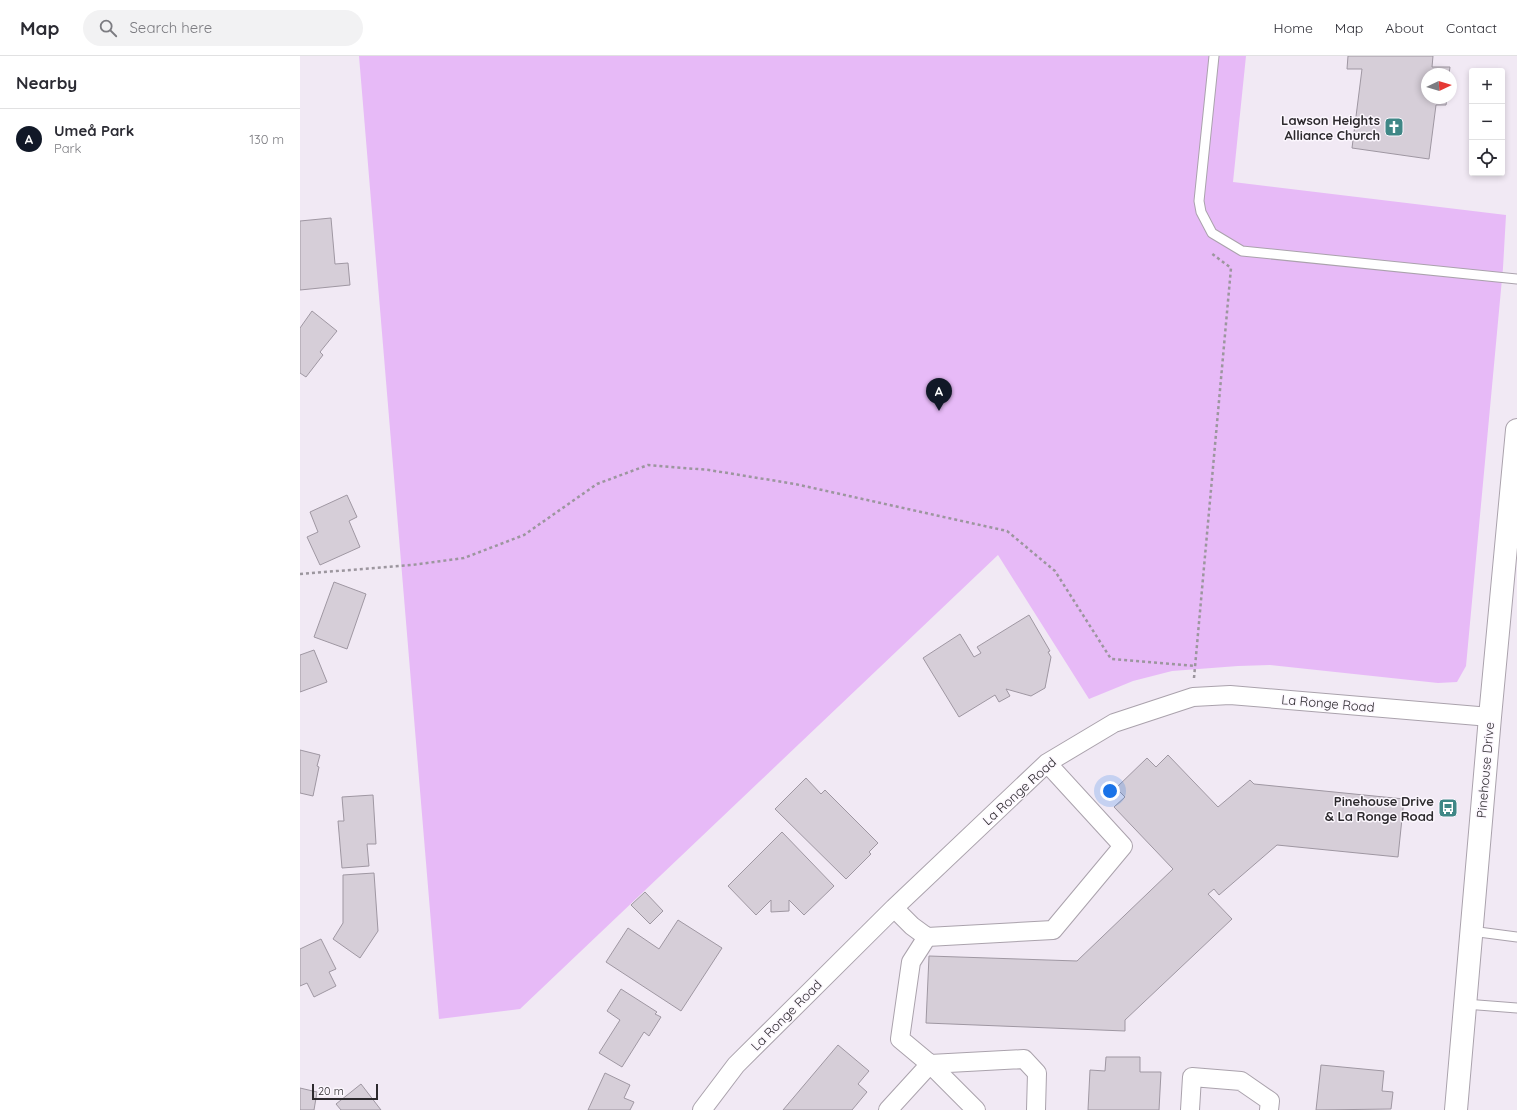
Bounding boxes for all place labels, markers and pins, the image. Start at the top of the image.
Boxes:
place label: Lawson Heights Alliance Church [1281,112,1380,143]
church icon: Lawson Heights Alliance Church [1383,116,1405,138]
pin: A [926,378,952,411]
place label: Pinehouse Drive & La Ronge Road [1325,793,1434,824]
bus stop icon: Pinehouse Drive & La Ronge Road [1437,797,1459,819]

